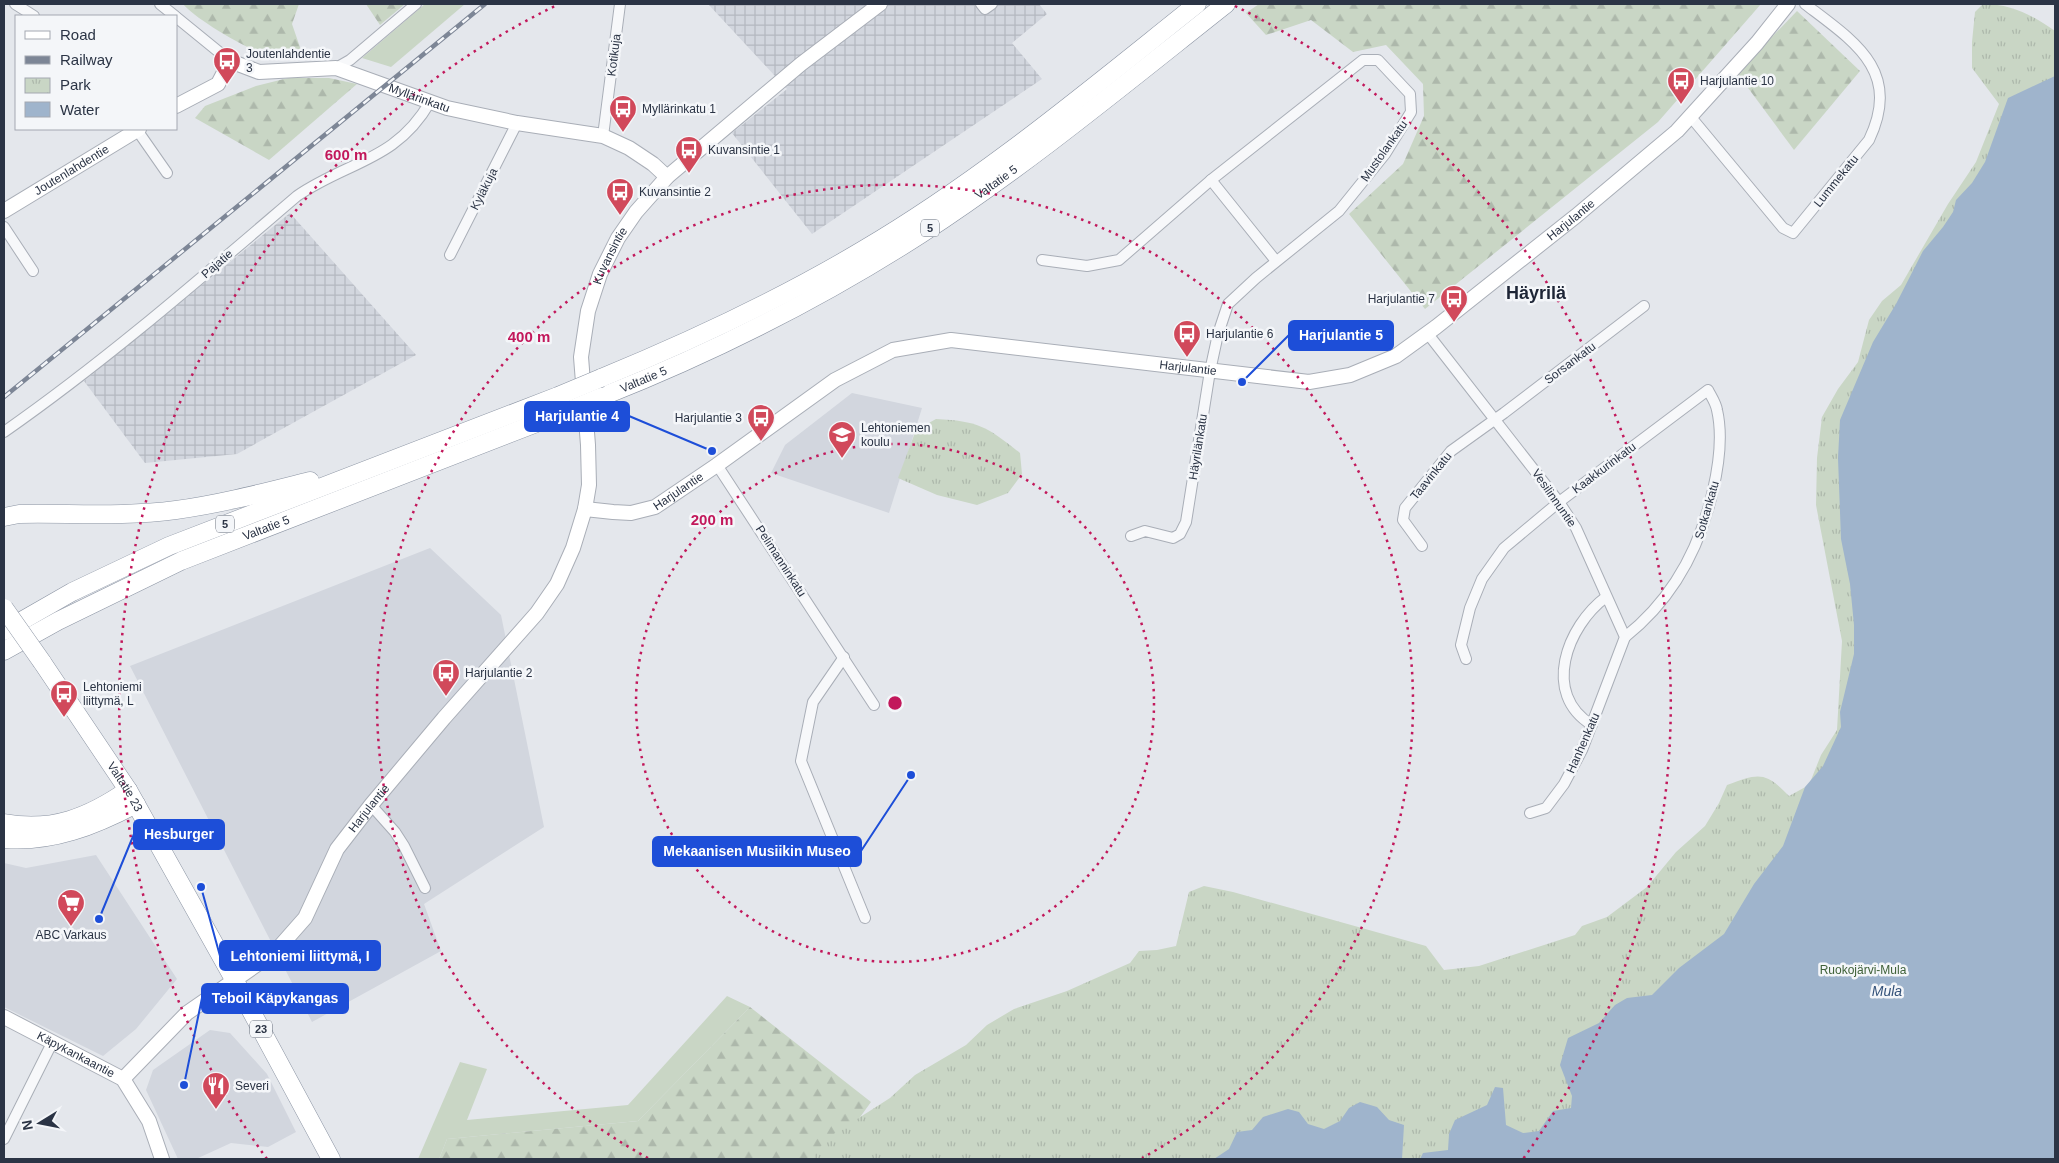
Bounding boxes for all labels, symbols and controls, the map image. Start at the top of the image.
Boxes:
legend [15,15,178,130]
text: Road [60,26,96,43]
street label: Kotikuja [604,33,624,77]
bus stop icon: Joutenlahdentie 3 [212,46,242,85]
place label: Joutenlahdentie 3 [246,47,331,75]
text: Railway [60,51,113,68]
bus stop icon: Harjulantie 10 [1666,66,1696,105]
place label: Harjulantie 10 [1700,74,1774,88]
text: Park [60,76,91,93]
street label: Myllärinkatu [387,81,452,115]
bus stop icon: Myllärinkatu 1 [608,94,638,133]
text: Water [60,101,99,118]
place label: Myllärinkatu 1 [642,102,716,116]
street label: Mustolankatu [1358,118,1410,184]
bus stop icon: Kuvansintie 1 [674,135,704,174]
street label: Joutenlahdentie [32,142,112,198]
place label: Kuvansintie 1 [708,143,780,157]
text: 600 m [325,146,367,163]
street label: Lummekatu [1811,152,1861,210]
street label: Valtatie 5 [972,162,1021,202]
street label: Kyläkuja [467,165,501,212]
bus stop icon: Kuvansintie 2 [605,177,635,216]
place label: Kuvansintie 2 [639,185,711,199]
street label: Harjulantie [1544,196,1598,243]
road number: 5 [921,220,939,237]
street label: Kuvansintie [590,224,630,286]
street label: Pajatie [199,246,236,281]
district label: Häyrilä [1506,283,1567,303]
bus stop icon: Harjulantie 7 [1439,284,1469,323]
place label: Harjulantie 7 [1368,292,1435,306]
bus stop icon: Harjulantie 6 [1172,319,1202,358]
callout: Harjulantie 5 [1289,321,1393,350]
place label: Harjulantie 6 [1206,327,1274,341]
text: Harjulantie 5 [1299,327,1383,343]
text: 400 m [508,328,550,345]
street label: Sorsankatu [1542,339,1598,387]
street label: Harjulantie [1159,358,1218,378]
street label: Valtatie 5 [618,363,669,396]
callout: Harjulantie 4 [525,402,629,431]
bus stop icon: Harjulantie 3 [746,403,776,442]
text: Harjulantie 4 [535,408,619,424]
place label: Harjulantie 3 [675,411,742,425]
street label: Häyrilänkatu [1186,413,1210,481]
school or university icon: Lehtoniemen koulu [827,420,857,459]
place label: Lehtoniemen koulu [861,421,930,449]
street label: Kaakkurinkatu [1569,440,1639,496]
street label: Taavinkatu [1408,449,1454,503]
street label: Vesilinnuntie [1529,466,1579,530]
street label: Harjulantie [651,469,706,513]
street label: Sotkankatu [1692,479,1722,541]
text: 200 m [691,511,733,528]
street label: Valtatie 5 [241,512,292,543]
road number: 5 [216,516,234,532]
street label: Pelimanninkatu [753,523,809,599]
bus stop icon: Harjulantie 2 [431,658,461,697]
place label: Harjulantie 2 [465,666,533,680]
bus stop icon: Lehtoniemi liittymä, L [49,679,79,718]
place label: Lehtoniemi liittymä, L [83,680,142,708]
centre of rings [886,694,904,712]
street label: Hanhenkatu [1563,711,1603,775]
street label: Valtatie 23 [104,759,146,814]
street label: Harjulantie [345,781,392,835]
callout: Hesburger [134,820,224,849]
text: Hesburger [144,826,215,842]
callout: Mekaanisen Musiikin Museo [653,837,861,866]
text: Mekaanisen Musiikin Museo [663,843,851,859]
supermarket icon: ABC Varkaus [56,888,86,927]
place label: ABC Varkaus [35,928,107,942]
callout: Lehtoniemi liittymä, I [220,941,380,970]
text: Lehtoniemi liittymä, I [230,948,370,964]
park label: Ruokojärvi-Mula [1820,963,1907,977]
water label: Mula [1872,983,1902,999]
callout: Teboil Käpykangas [202,984,348,1013]
text: Teboil Käpykangas [212,990,338,1006]
road number: 23 [250,1021,272,1038]
street label: Käpykankaantie [35,1028,117,1081]
restaurant icon: Severi [201,1071,231,1110]
place label: Severi [235,1079,269,1093]
north arrow [15,1098,65,1148]
text: N [18,1119,36,1132]

